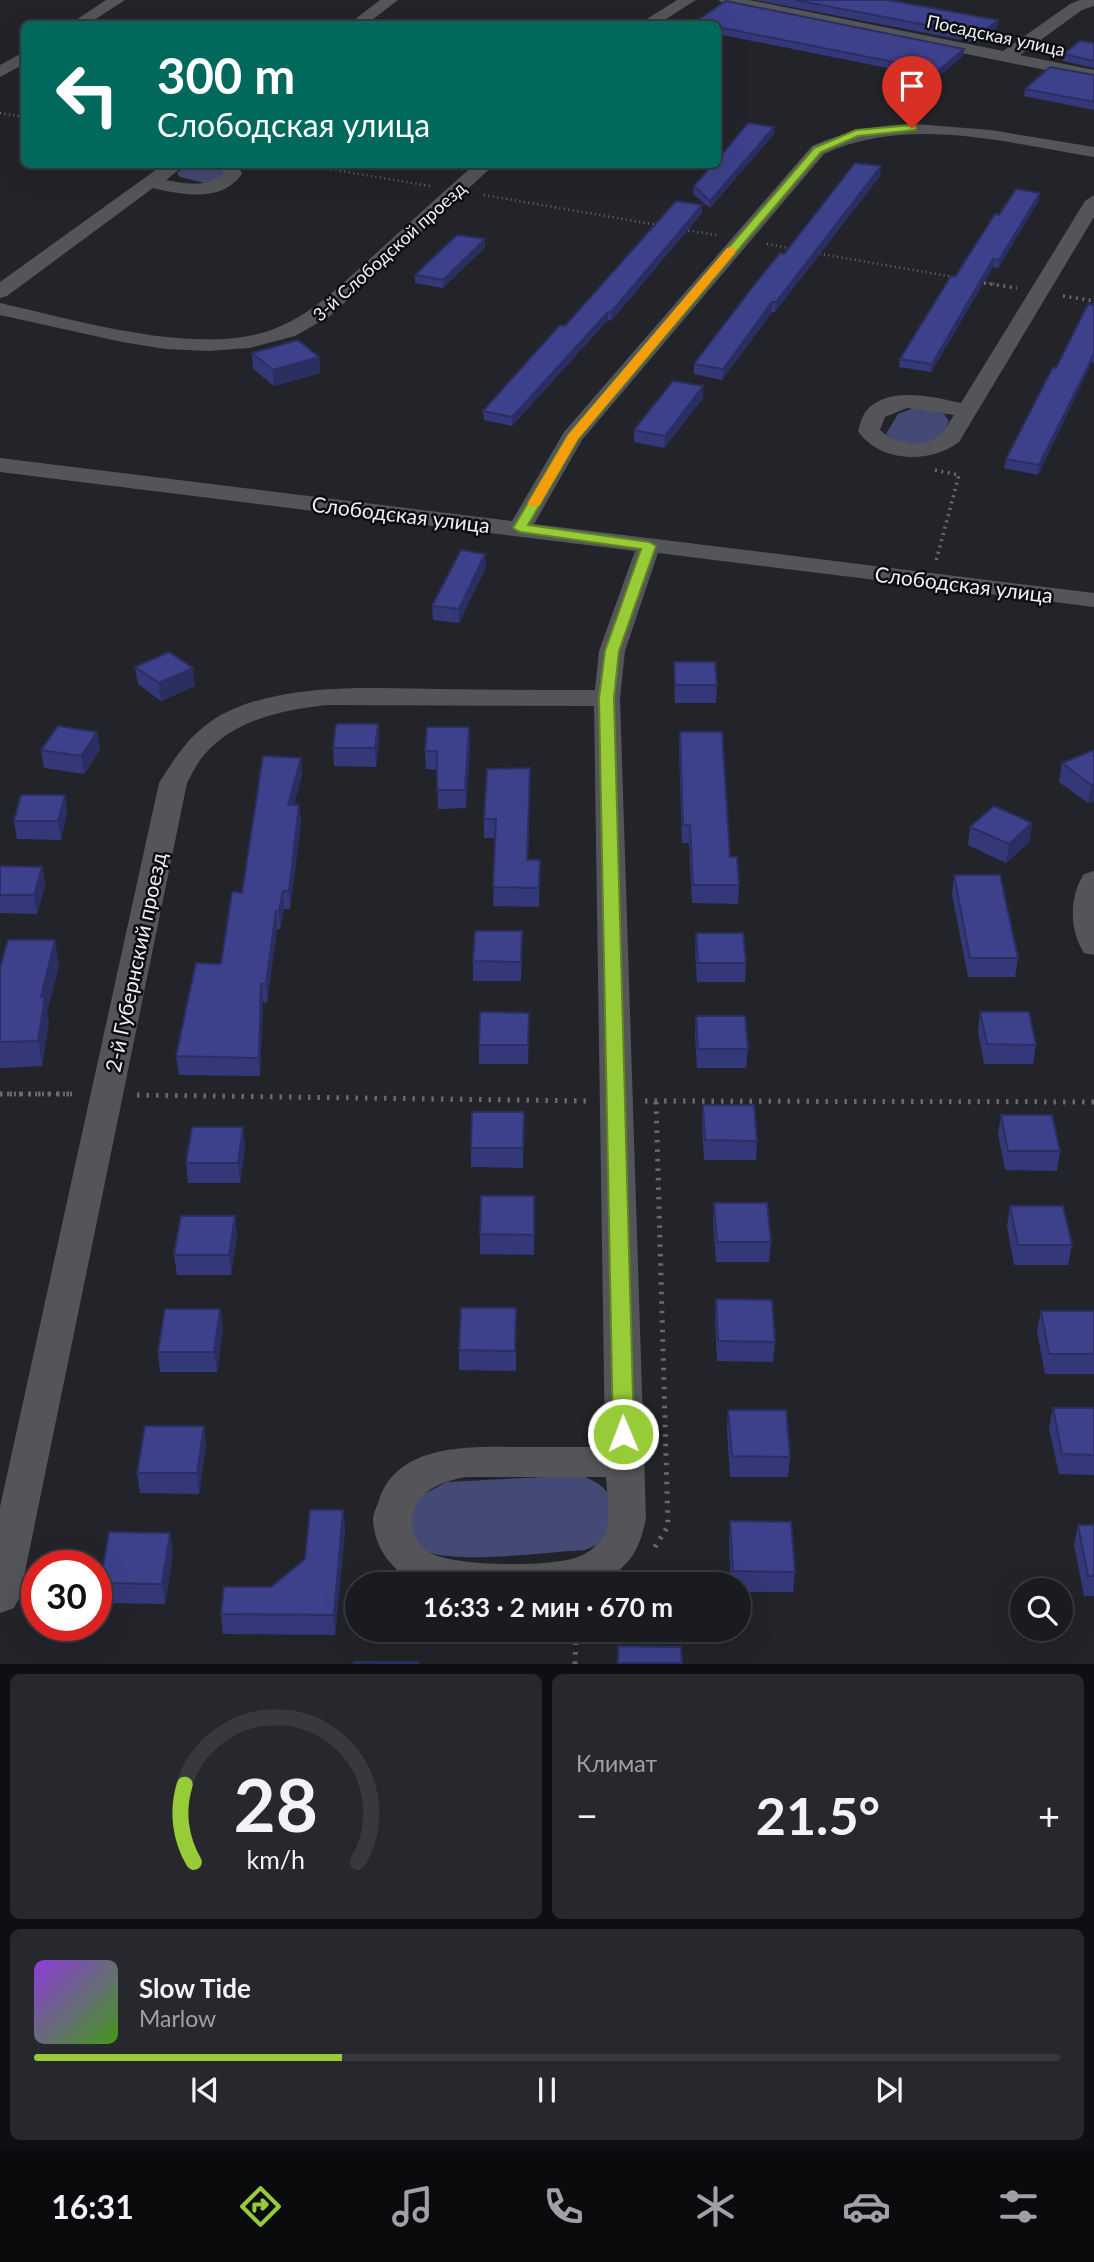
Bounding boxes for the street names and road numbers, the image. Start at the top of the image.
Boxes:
street label: Посадская улица [925,10,1067,60]
street label: 3-й Слободской проезд [308,177,470,325]
street label: Слободская улица [311,491,491,537]
street label: Слободская улица [874,561,1054,607]
street label: 2-й Губернский проезд [100,850,170,1074]

